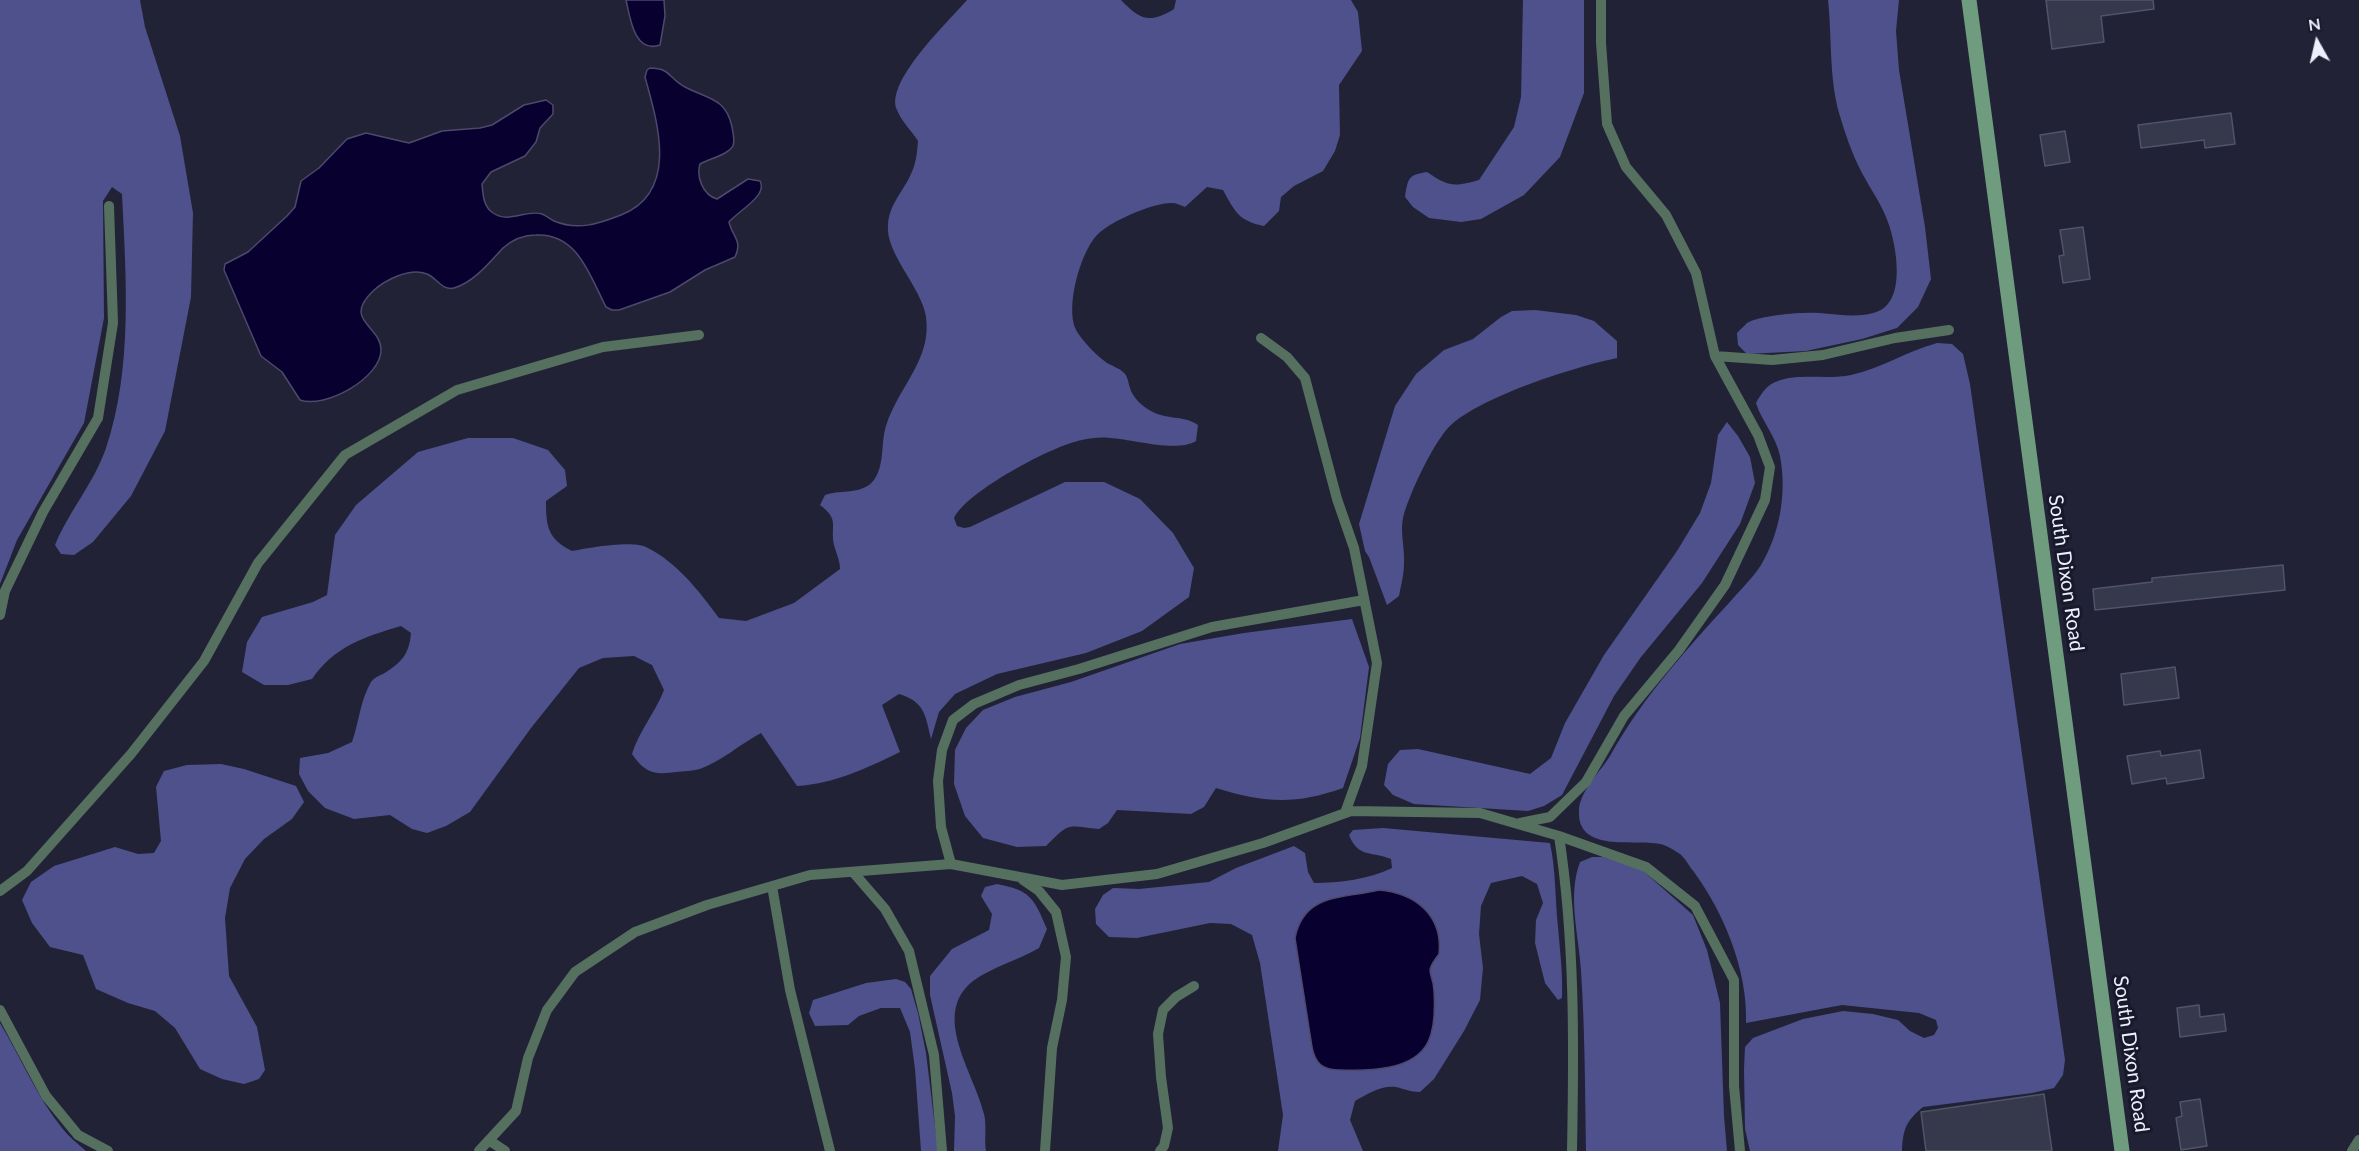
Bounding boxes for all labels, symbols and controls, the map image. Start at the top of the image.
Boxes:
north arrow [2287,12,2347,72]
text: N [2307,13,2322,34]
street label: South Dixon Road [2043,493,2089,653]
street label: South Dixon Road [2108,974,2154,1134]

